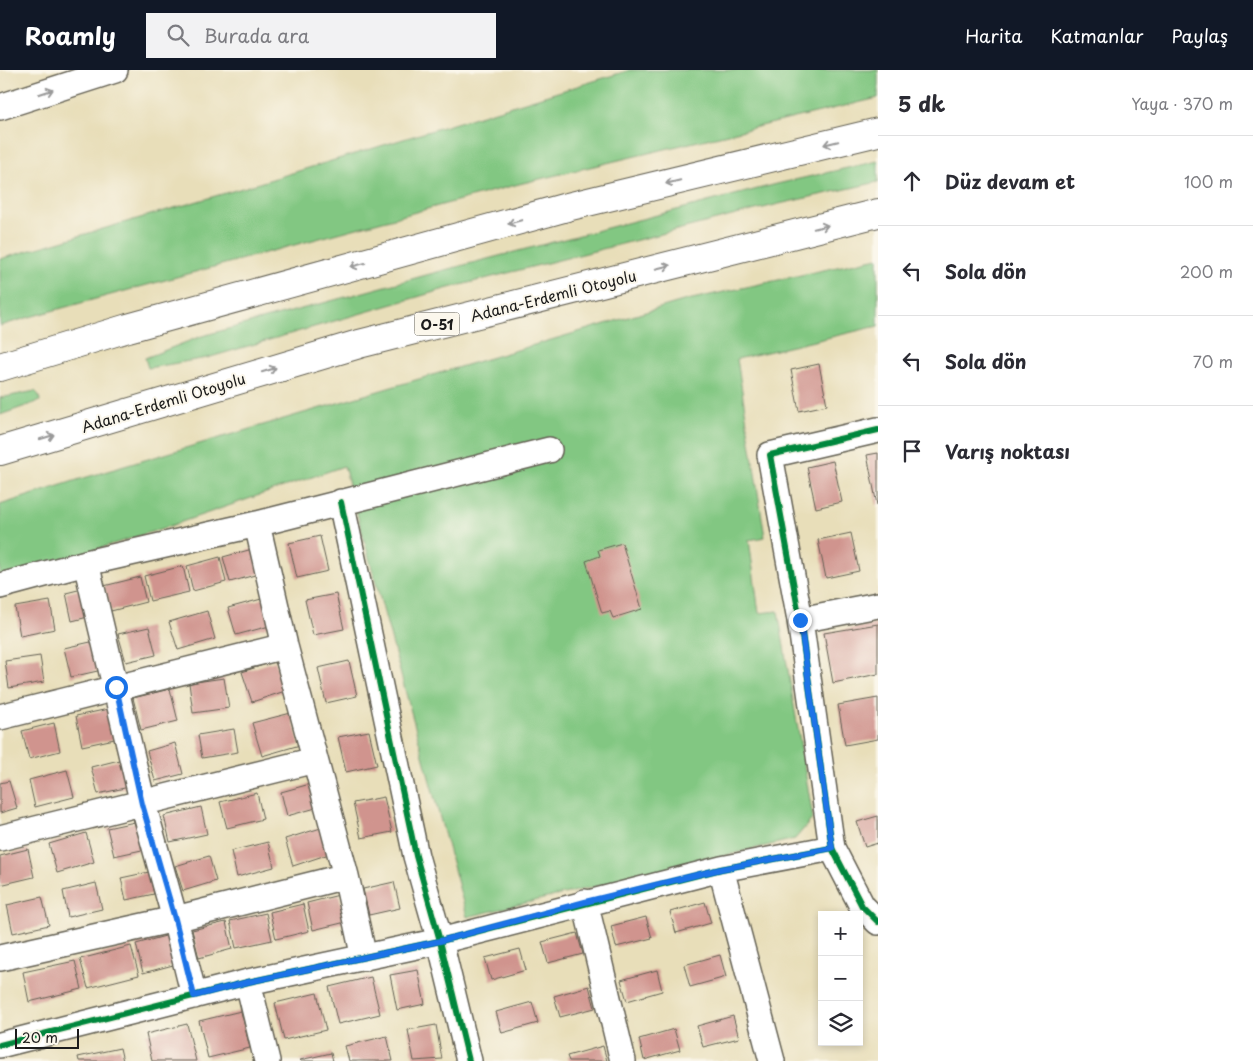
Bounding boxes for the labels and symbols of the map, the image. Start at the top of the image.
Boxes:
one-way arrow [38,87,54,96]
one-way arrow [823,139,839,149]
one-way arrow [665,178,681,187]
one-way arrow [508,217,524,227]
one-way arrow [813,222,829,232]
one-way arrow [351,260,367,270]
one-way arrow [655,262,671,271]
street label: Adana-Erdemli Otoyolu [468,263,638,327]
road number: O-51 [414,312,460,336]
one-way arrow [261,365,277,375]
street label: Adana-Erdemli Otoyolu [78,366,248,438]
one-way arrow [38,431,54,441]
route end [789,609,812,632]
route start [105,676,128,699]
scale bar [15,1026,79,1049]

